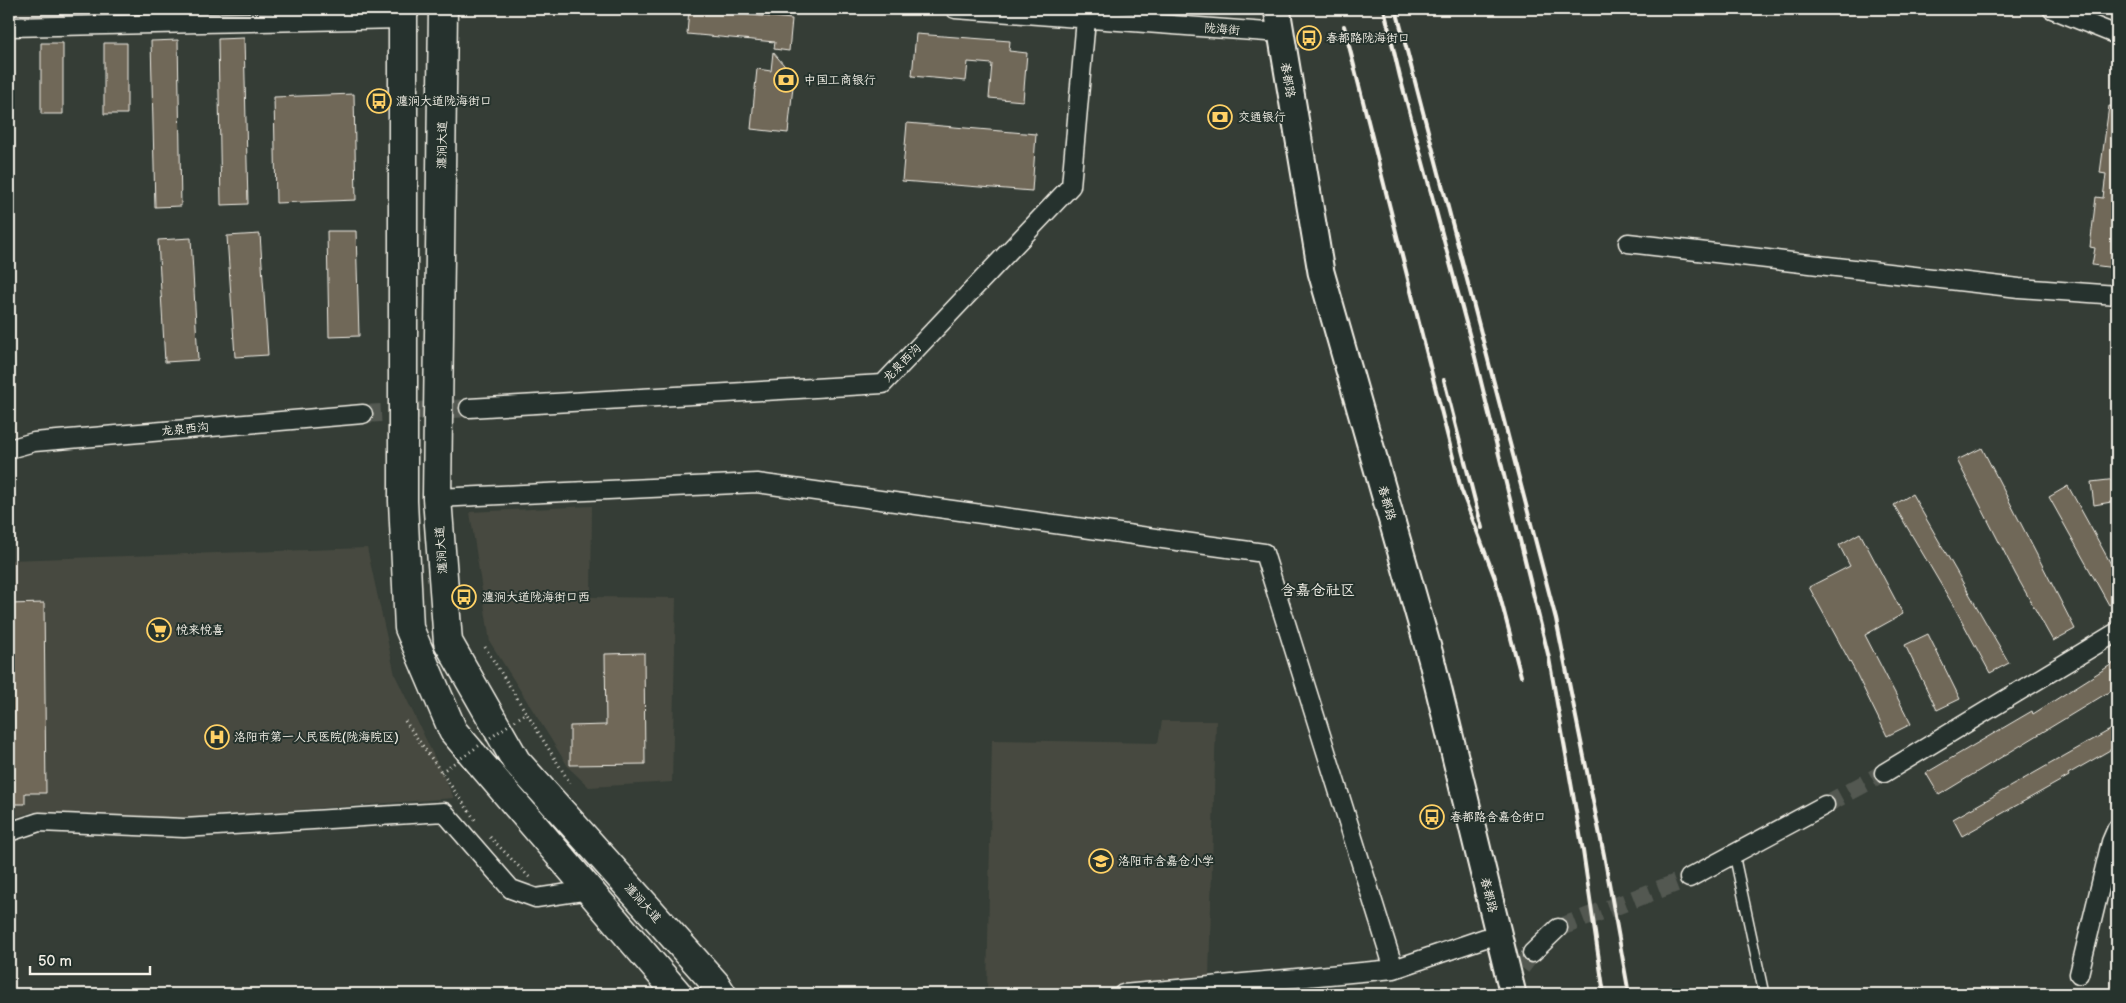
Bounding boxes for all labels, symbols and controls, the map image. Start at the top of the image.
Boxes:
street label: 陇海街 [1203,21,1240,38]
bus stop icon: 春都路陇海街口 [1296,25,1322,51]
place label: 春都路陇海街口 [1326,31,1410,46]
street label: 春都路 [1277,61,1298,99]
bank icon: 中国工商银行 [773,67,799,93]
place label: 中国工商银行 [804,73,876,88]
bus stop icon: 瀍涧大道陇海街口 [366,88,392,114]
place label: 瀍涧大道陇海街口 [396,94,492,109]
bank icon: 交通银行 [1207,104,1233,130]
place label: 交通银行 [1238,110,1286,125]
street label: 瀍涧大道 [435,121,450,169]
street label: 龙泉西沟 [880,341,925,386]
street label: 龙泉西沟 [160,420,210,439]
street label: 春都路 [1374,484,1399,523]
street label: 瀍涧大道 [432,525,451,574]
district label: 含嘉仓社区 [1280,581,1356,600]
bus stop icon: 瀍涧大道陇海街口西 [451,584,477,610]
place label: 瀍涧大道陇海街口西 [482,590,590,605]
supermarket icon: 悦来悦喜 [146,617,172,643]
place label: 悦来悦喜 [176,623,224,638]
hospital icon: 洛阳市第一人民医院(陇海院区) [204,724,230,750]
place label: 洛阳市第一人民医院(陇海院区) [234,730,399,745]
bus stop icon: 春都路含嘉仓街口 [1419,804,1445,830]
place label: 春都路含嘉仓街口 [1450,810,1546,825]
school or university icon: 洛阳市含嘉仓小学 [1088,848,1114,874]
place label: 洛阳市含嘉仓小学 [1118,854,1214,869]
street label: 春都路 [1477,876,1500,914]
street label: 瀍涧大道 [621,880,664,926]
scale bar [30,943,150,975]
text: 50 m [38,952,72,971]

